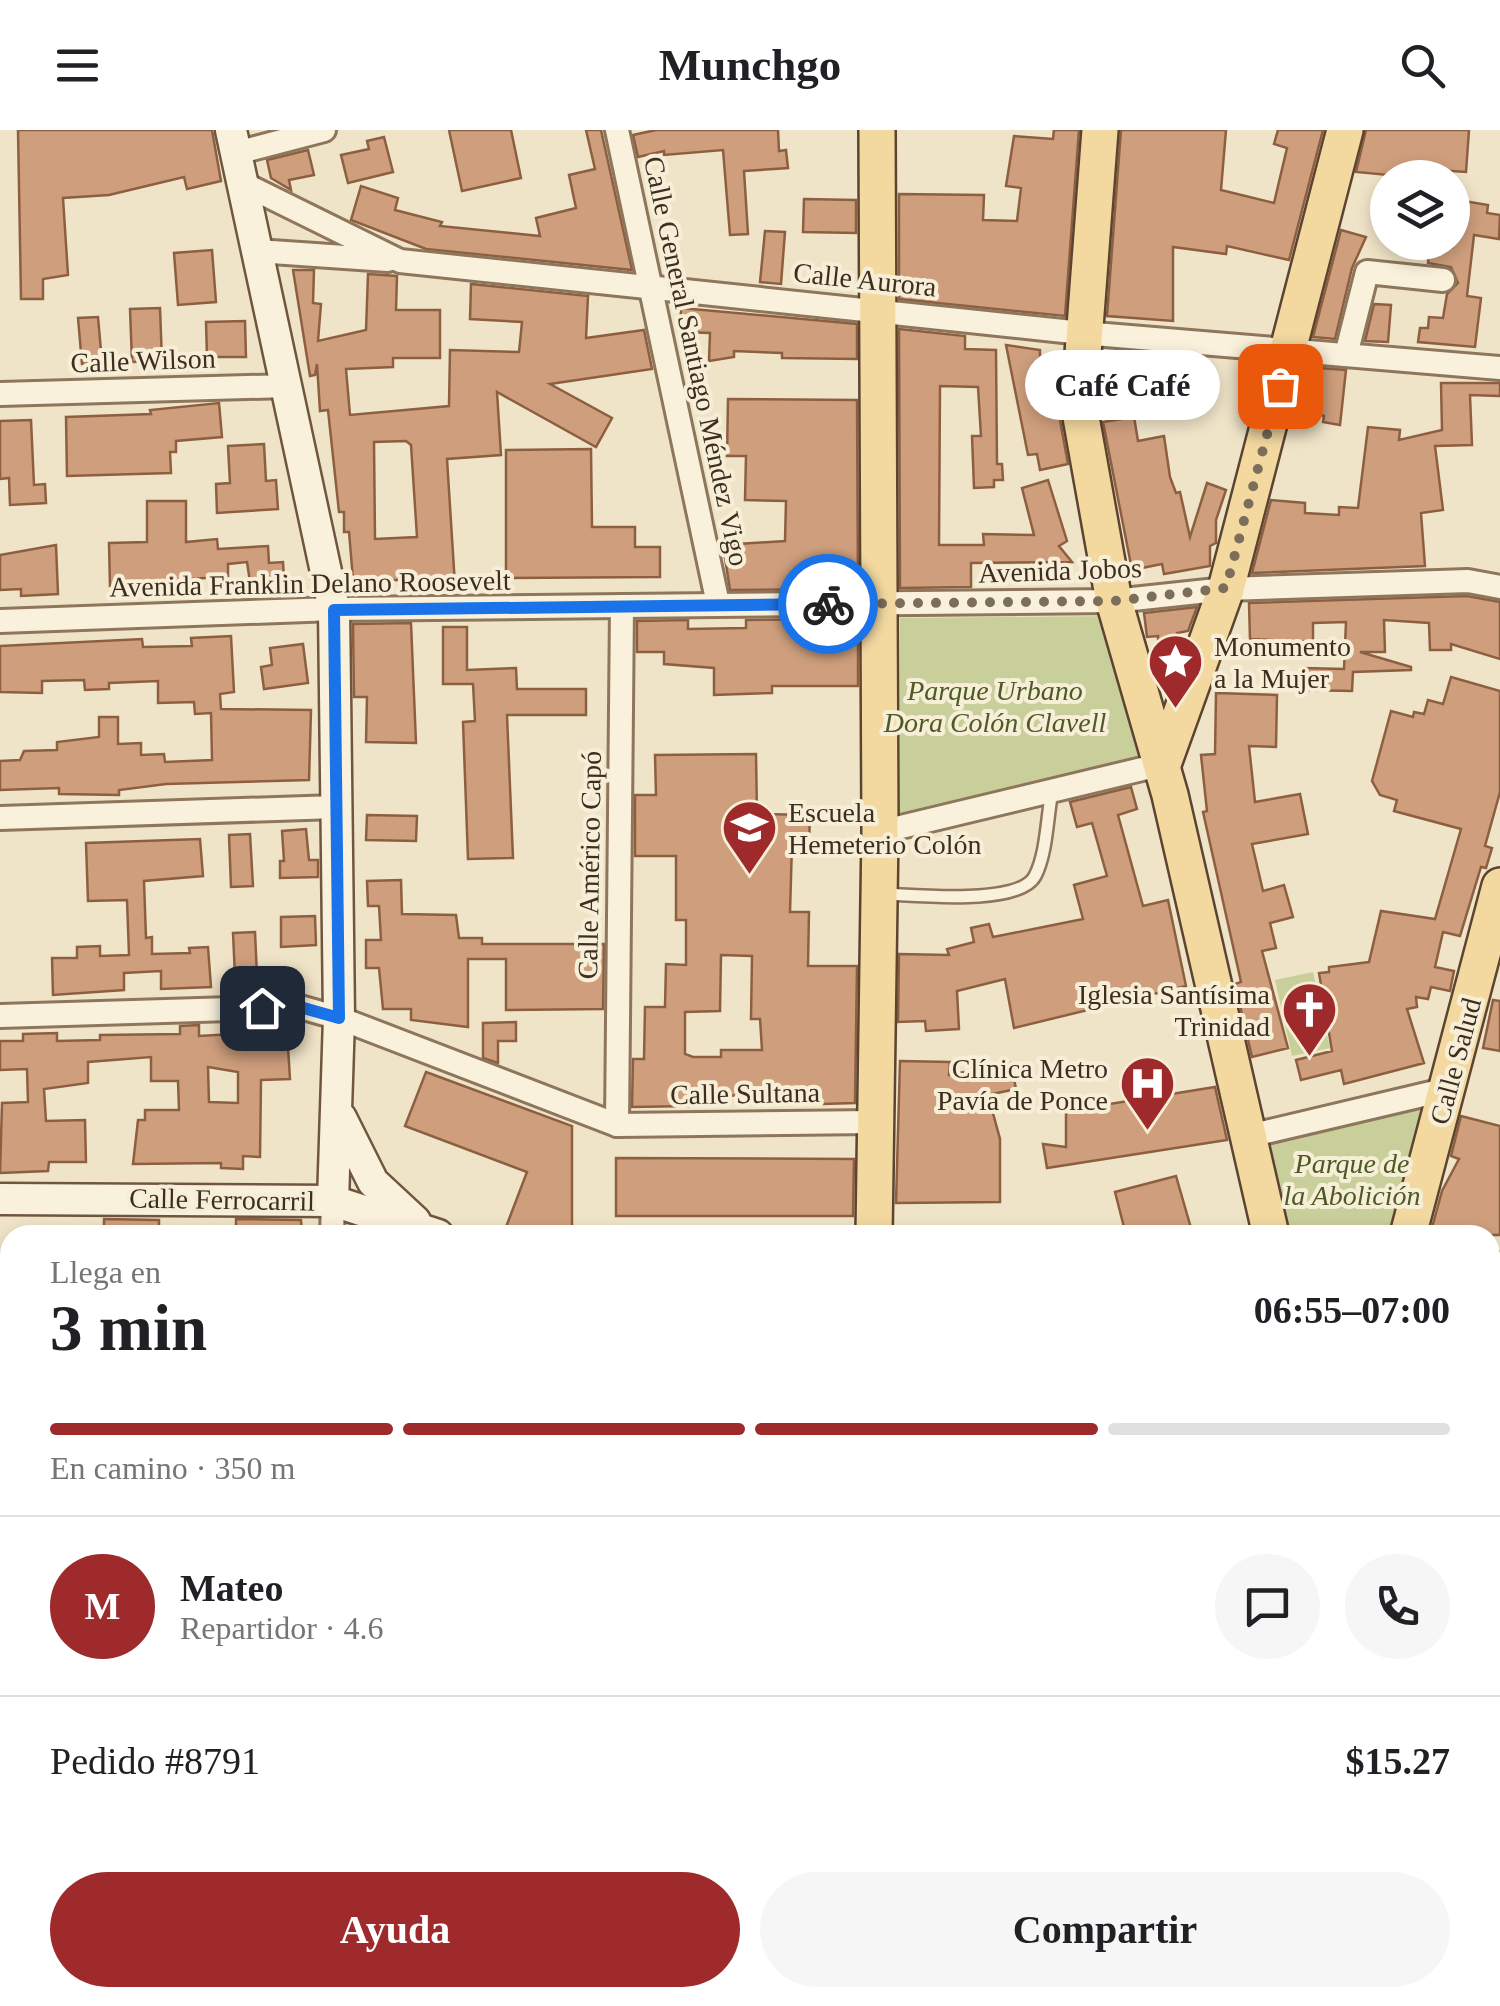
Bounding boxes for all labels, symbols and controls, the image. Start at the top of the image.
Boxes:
icon: menu [50,38,105,93]
icon: search [1395,38,1450,93]
text: Munchgo [659,40,841,90]
street label: Calle General Santiago Méndez Vigo [638,154,755,569]
map controls [1370,160,1470,260]
button: layers [1370,160,1470,260]
street label: Calle Aurora [792,257,939,302]
street label: Calle Wilson [70,342,216,379]
pin [1238,344,1323,429]
callout: Café Café [1025,351,1220,421]
icon: bag [1253,359,1308,414]
text: Café Café [1055,367,1190,403]
street label: Avenida Jobos [978,552,1142,589]
courier [778,554,878,654]
street label: Avenida Franklin Delano Roosevelt [109,564,511,603]
icon: bike [801,577,856,632]
place label: Monumento a la Mujer [1214,631,1351,694]
place icon: Monumento a la Mujer [1145,632,1205,711]
park label: Parque Urbano Dora Colón Clavell [883,675,1106,738]
street label: Calle Américo Capó [572,750,607,980]
place label: Escuela Hemeterio Colón [788,797,982,860]
school or university icon: Escuela Hemeterio Colón [719,798,779,877]
pin [220,966,305,1051]
place label: Iglesia Santísima Trinidad [1078,979,1271,1042]
church icon: Iglesia Santísima Trinidad [1279,980,1339,1059]
icon: home [235,981,290,1036]
street label: Calle Salud [1424,994,1487,1128]
place label: Clínica Metro Pavía de Ponce [937,1053,1108,1116]
hospital icon: Clínica Metro Pavía de Ponce [1117,1054,1177,1133]
street label: Calle Sultana [670,1077,821,1110]
park label: Parque de la Abolición [1283,1148,1421,1211]
street label: Calle Ferrocarril [129,1182,315,1217]
text: Llega en [50,1254,161,1290]
text: 06:55–07:00 [1254,1289,1450,1331]
text: 3 min [50,1292,207,1364]
text: En camino · 350 m [50,1450,295,1486]
button: chat [1215,1554,1320,1659]
button: phone [1345,1554,1450,1659]
text: Mateo [180,1567,283,1609]
text: M [85,1585,120,1627]
text: Repartidor · 4.6 [180,1610,384,1646]
text: Pedido #8791 [50,1740,260,1782]
text: $15.27 [1346,1740,1450,1782]
button: Ayuda [50,1872,740,1987]
button: Compartir [760,1872,1450,1987]

